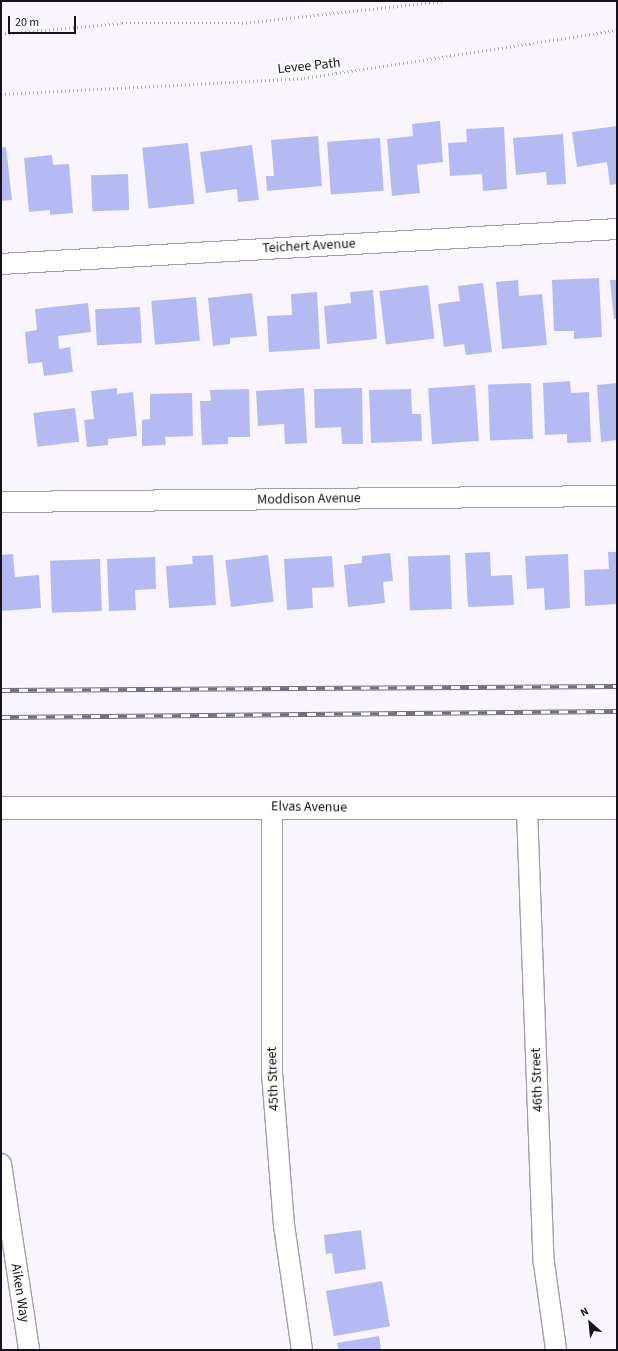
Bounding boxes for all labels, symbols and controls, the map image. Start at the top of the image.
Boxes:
scale bar [10,8,78,34]
text: 20 m [15,14,39,31]
street label: Levee Path [277,54,341,78]
street label: Teichert Avenue [262,235,356,257]
street label: Moddison Avenue [257,490,361,508]
street label: Elvas Avenue [271,798,347,816]
street label: 45th Street [263,1047,283,1111]
street label: 46th Street [527,1048,547,1112]
street label: Aiken Way [7,1262,33,1324]
north arrow [570,1303,610,1343]
text: N [578,1304,591,1320]

